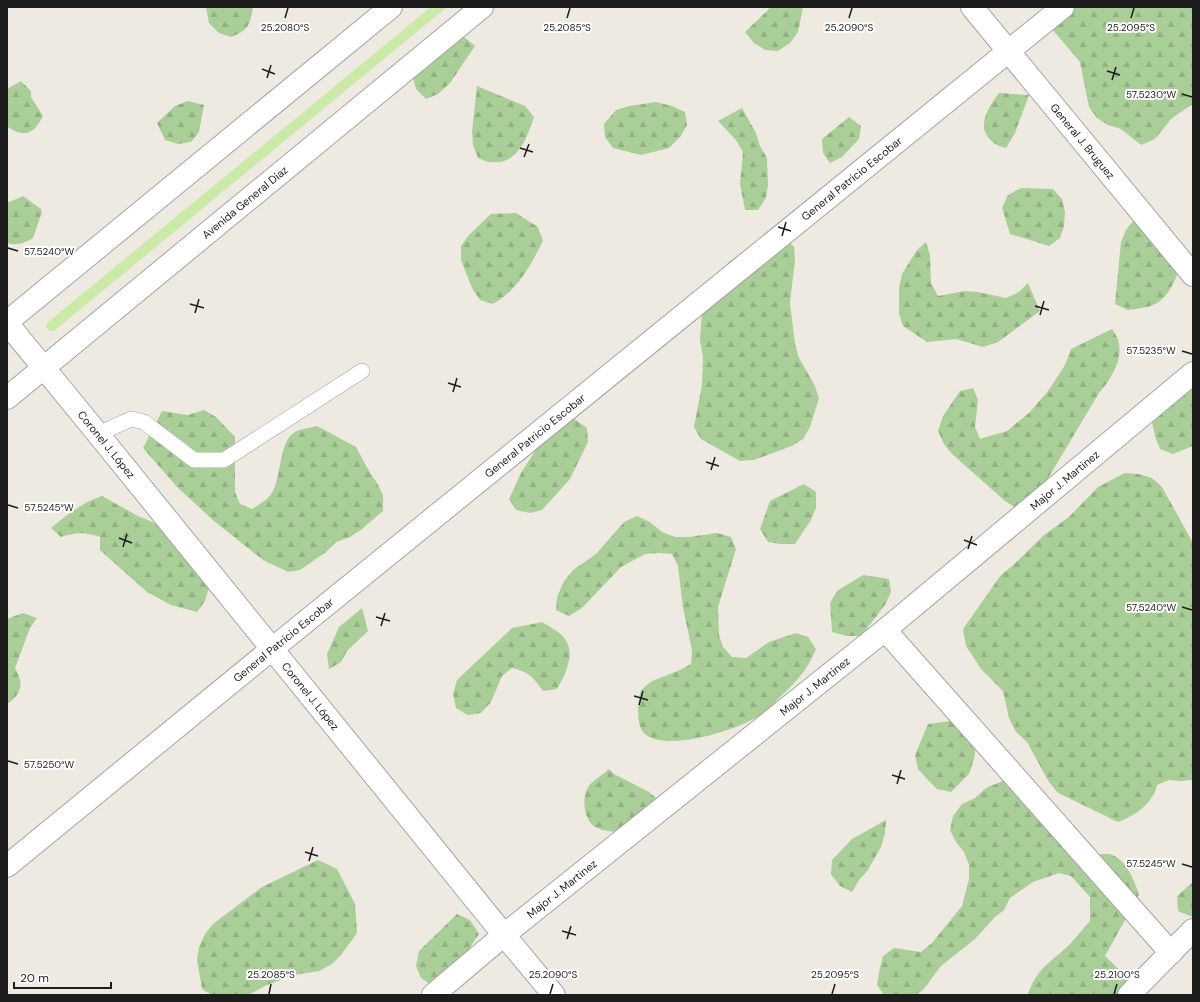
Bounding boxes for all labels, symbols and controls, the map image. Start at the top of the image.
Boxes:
text: 25.2080°S [261,21,309,34]
text: 25.2085°S [543,21,591,34]
text: 25.2090°S [825,21,874,34]
text: 25.2095°S [1107,21,1155,34]
text: 57.5230°W [1126,88,1176,101]
street label: General J. Bruguez [1047,101,1118,182]
street label: General Patricio Escobar [798,134,905,224]
street label: Avenida General Diaz [199,163,291,242]
text: 57.5240°W [24,245,74,258]
text: 57.5235°W [1126,344,1176,357]
street label: General Patricio Escobar [482,391,588,481]
street label: Coronel J. López [75,408,138,481]
street label: Major J. Martinez [1027,447,1102,513]
text: 57.5245°W [24,501,74,514]
street label: General Patricio Escobar [230,595,336,685]
text: 57.5240°W [1126,601,1176,614]
street label: Major J. Martinez [777,654,853,719]
street label: Coronel J. López [279,659,342,733]
text: 57.5250°W [24,758,75,771]
street label: Major J. Martinez [524,856,600,921]
text: 57.5245°W [1126,857,1176,870]
scale bar [14,964,111,990]
text: 25.2085°S [247,968,295,981]
text: 25.2090°S [529,968,578,981]
text: 25.2095°S [811,968,859,981]
text: 25.2100°S [1094,968,1140,981]
text: 20 m [20,970,49,986]

